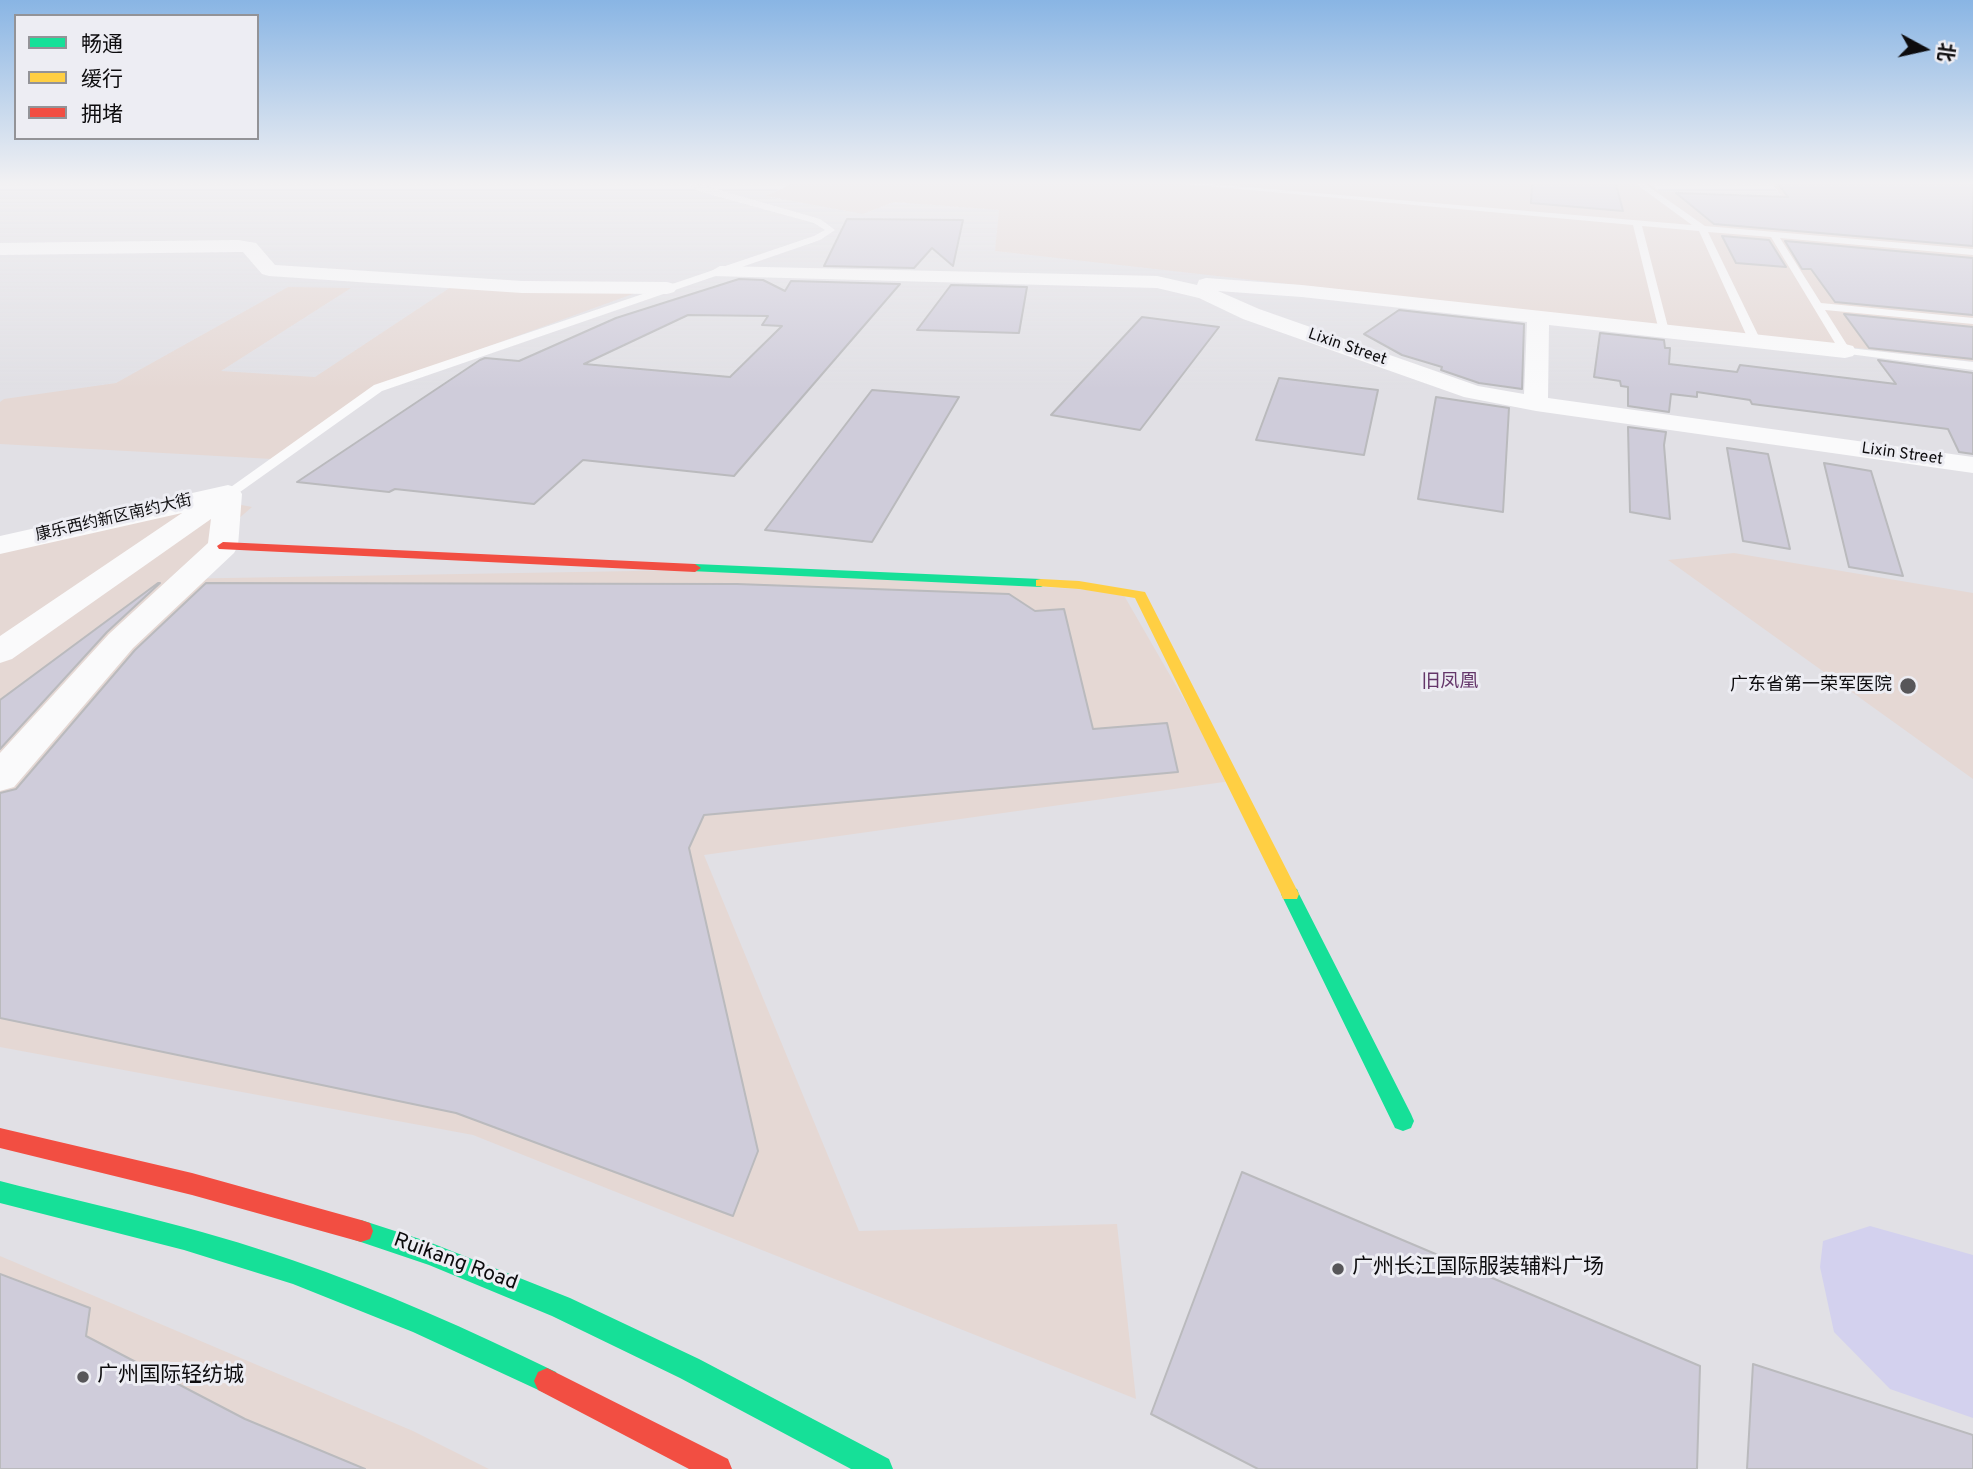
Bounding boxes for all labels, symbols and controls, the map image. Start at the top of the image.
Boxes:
legend [14,14,259,140]
north arrow [1889,14,1959,84]
text: 畅通 [81,32,123,59]
text: 北 [1932,41,1958,63]
text: 缓行 [81,67,123,94]
text: 拥堵 [81,102,123,129]
street label: Lixin Street [1305,326,1389,370]
street label: Lixin Street [1860,440,1944,470]
street label: 康乐西约新区南约大街 [34,492,194,546]
district label: 旧凤凰 [1422,672,1478,694]
place label: 广东省第一荣军医院 [1730,675,1892,697]
marker: 广东省第一荣军医院 [1898,676,1918,696]
street label: Ruikang Road [389,1229,521,1297]
place label: 广州长江国际服装辅料广场 [1352,1256,1604,1282]
marker: 广州长江国际服装辅料广场 [1330,1261,1346,1277]
place label: 广州国际轻纺城 [97,1364,244,1390]
marker: 广州国际轻纺城 [75,1369,91,1385]

